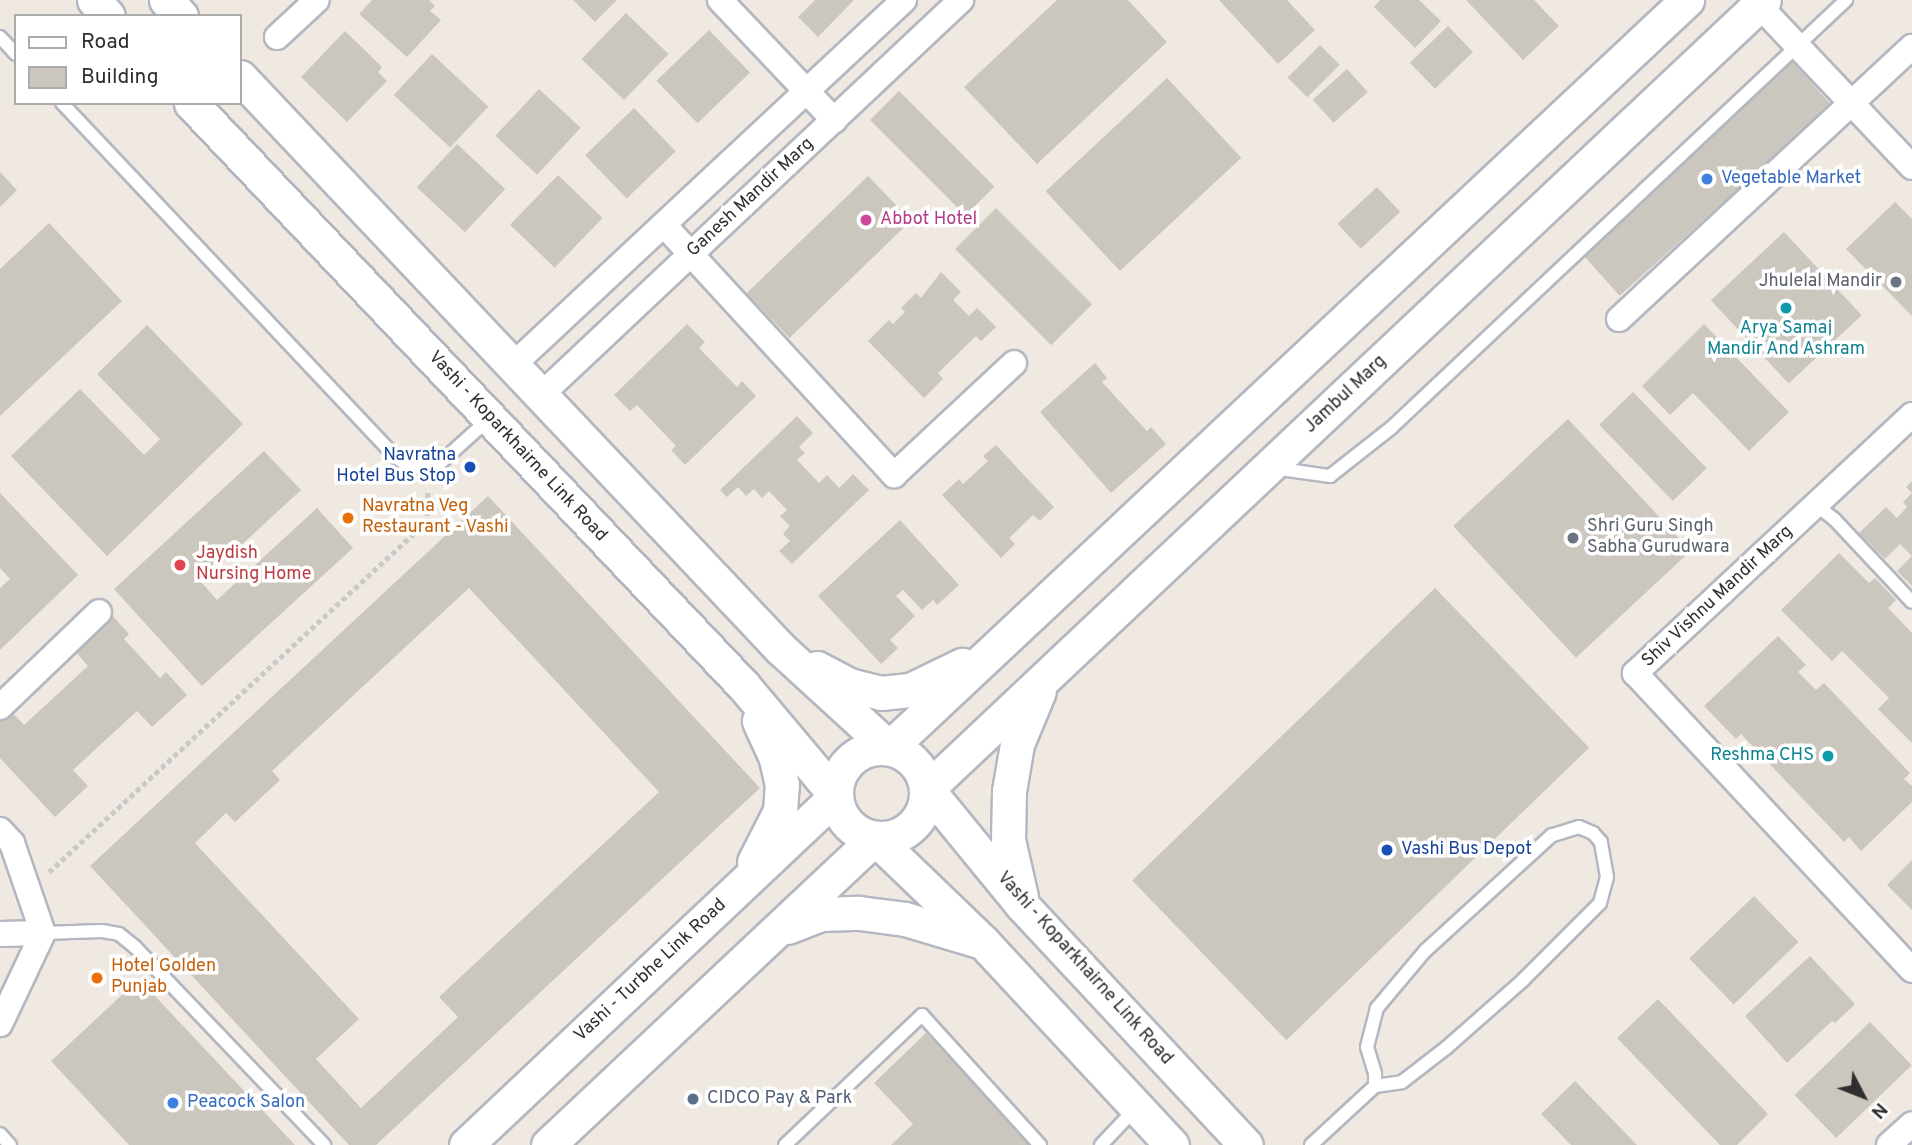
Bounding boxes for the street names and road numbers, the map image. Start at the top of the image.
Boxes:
street label: Ganesh Mandir Marg [683,134,819,262]
street label: Vashi - Koparkhairne Link Road [423,347,611,547]
street label: Jambul Marg [1300,352,1392,438]
street label: Shiv Vishnu Mandir Marg [1638,521,1798,673]
street label: Vashi - Koparkhairne Link Road [992,868,1176,1070]
street label: Vashi - Turbhe Link Road [570,895,732,1047]

